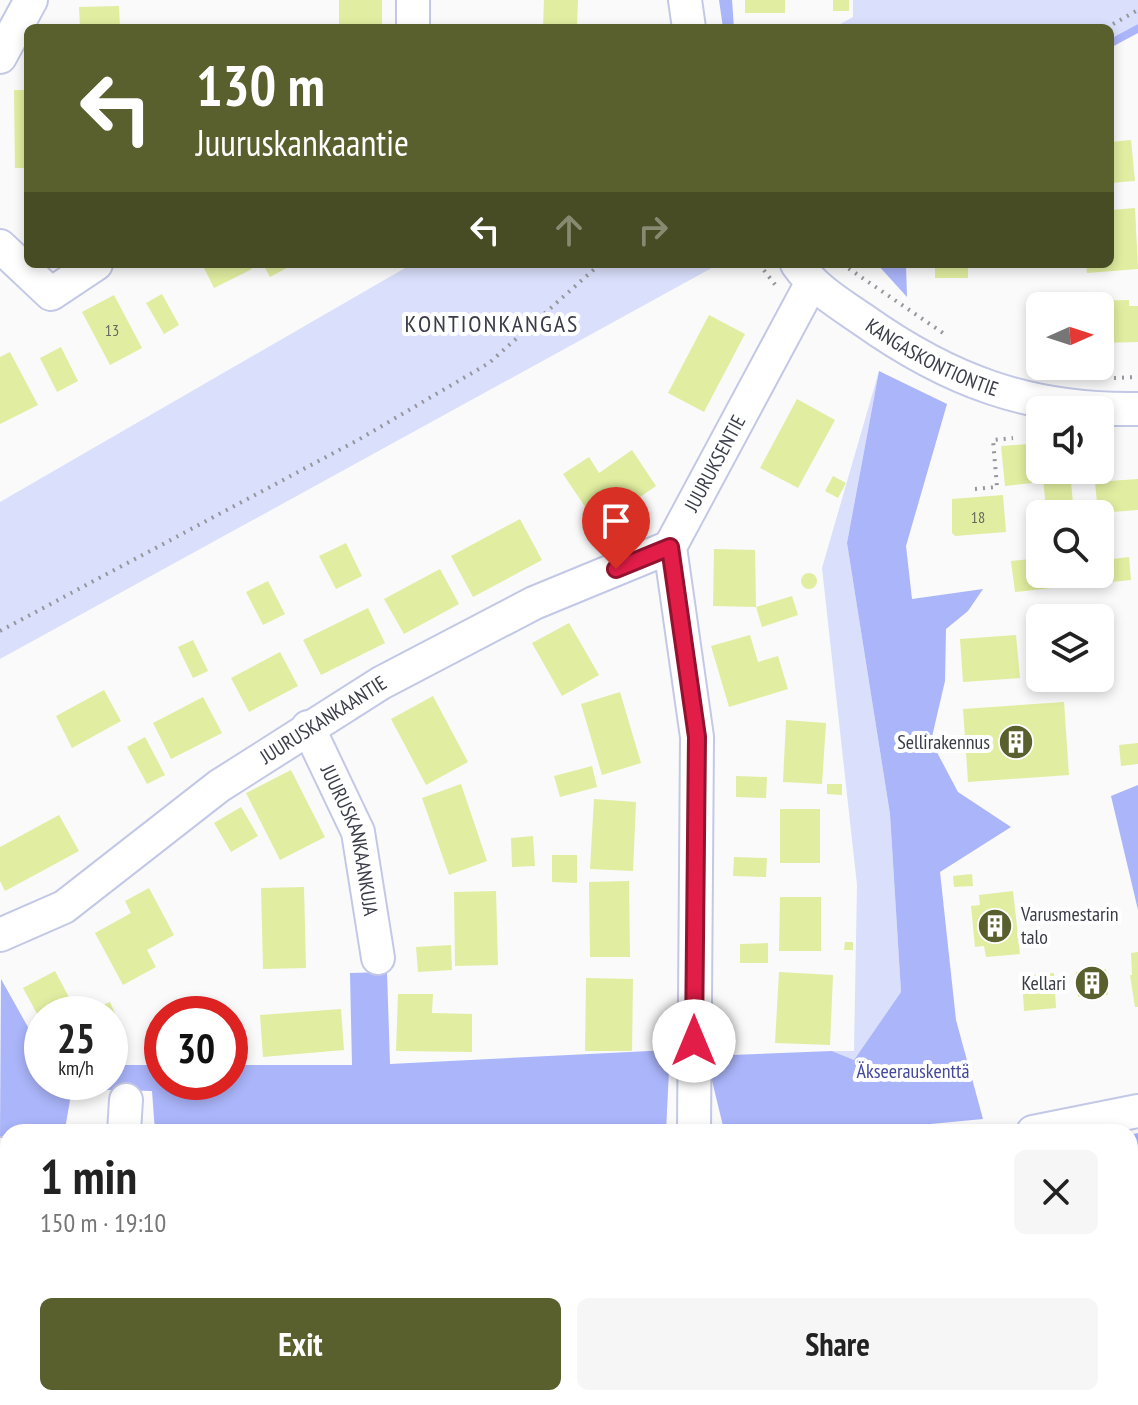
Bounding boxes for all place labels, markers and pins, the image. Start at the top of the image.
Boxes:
pin [582,487,650,569]
building icon: Sellirakennus [997,723,1035,761]
place label: Sellirakennus [897,729,990,755]
place label: Varusmestarin talo [1020,901,1119,950]
building icon: Varusmestarin talo [976,907,1014,945]
building icon: Kellari [1073,964,1111,1002]
place label: Kellari [1022,970,1066,996]

